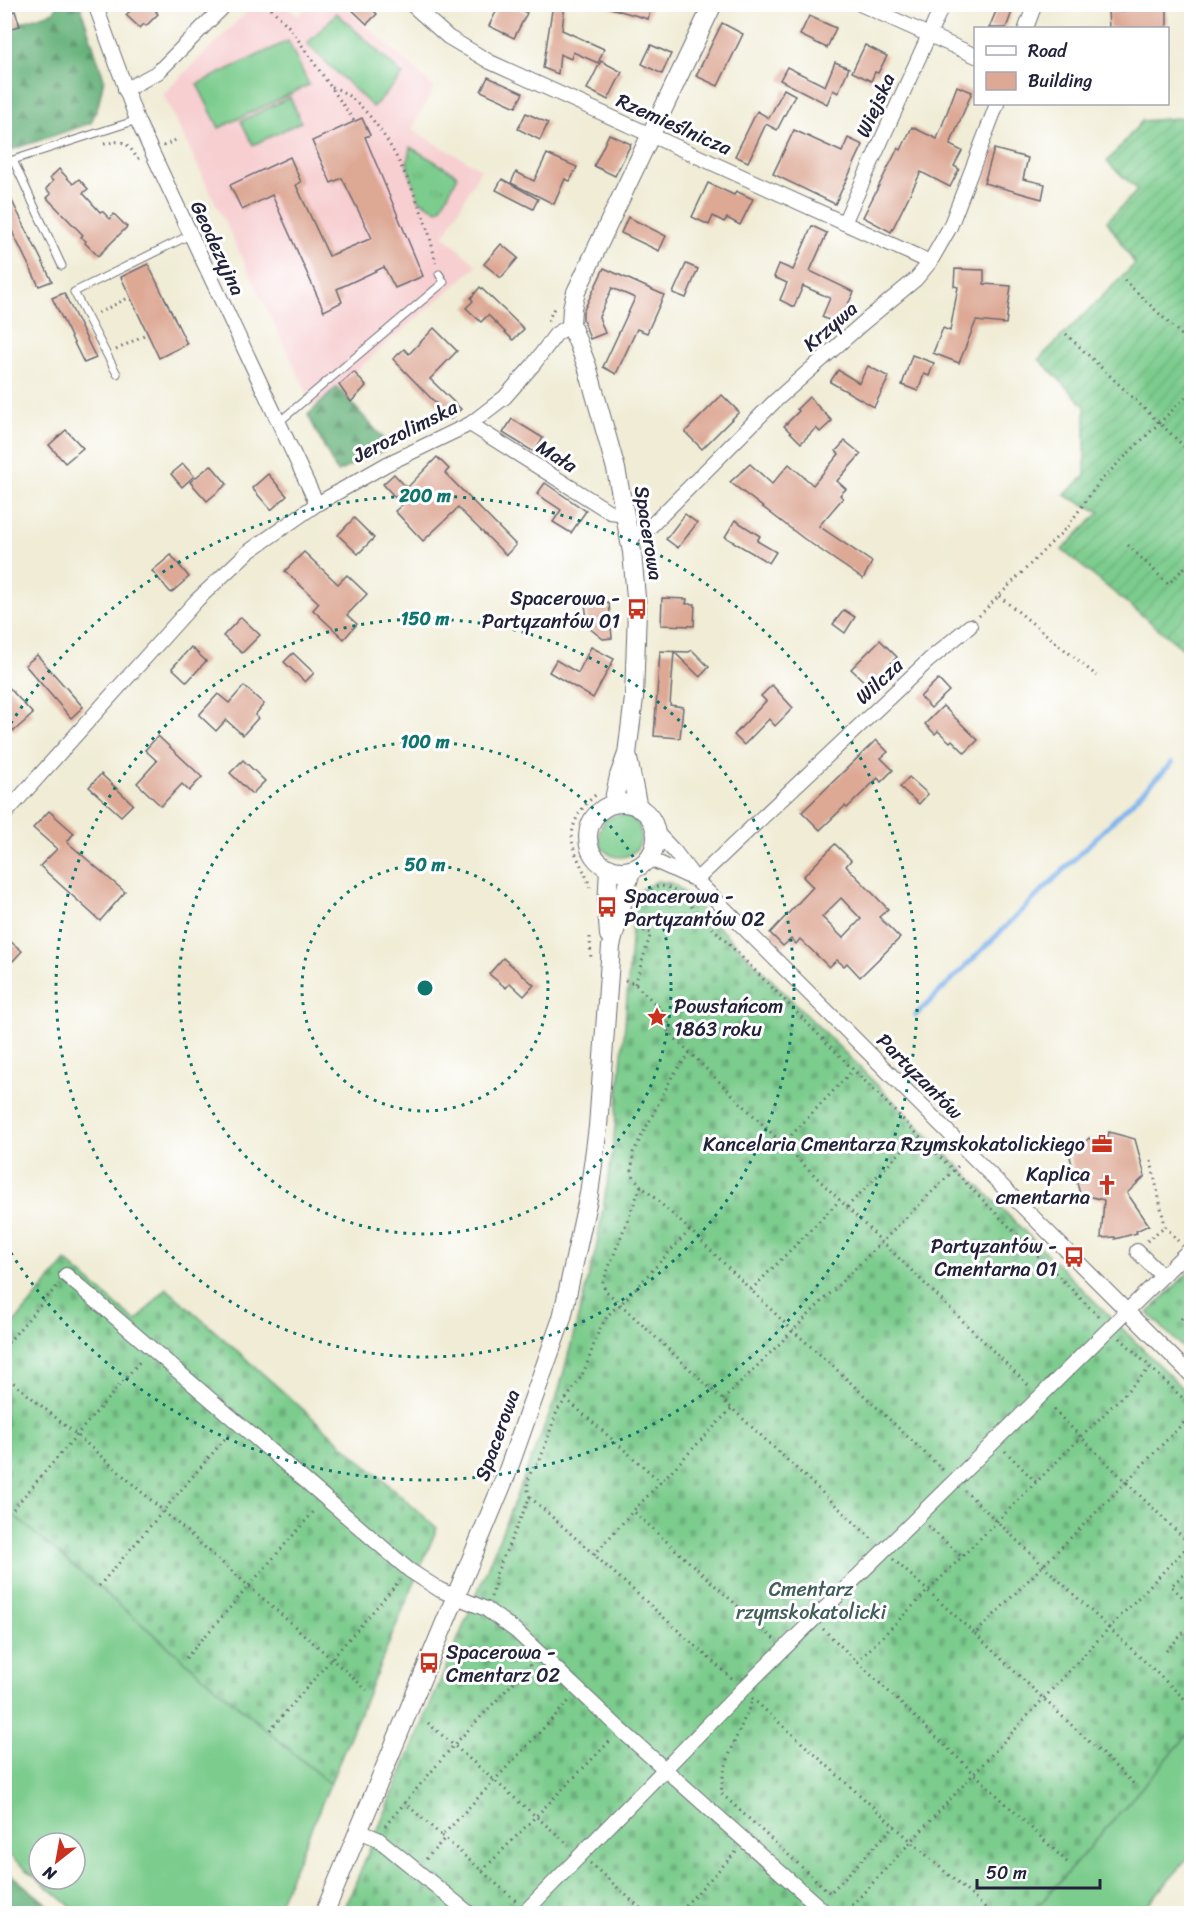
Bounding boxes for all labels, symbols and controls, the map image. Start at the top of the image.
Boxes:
legend [974,27,1169,105]
text: Road [1028,35,1068,67]
text: Building [1028,65,1092,97]
street label: Wiejska [846,67,905,143]
street label: Rzemieślnicza [610,83,738,166]
street label: Geodezyjna [180,195,255,302]
street label: Krzywa [795,292,866,361]
street label: Jerozolimska [346,390,465,473]
street label: Mała [529,430,585,483]
text: 200 m [398,480,451,512]
street label: Spacerowa [624,483,673,583]
place label: Spacerowa - Partyzantów 01 [482,581,620,639]
bus stop icon: Spacerowa - Partyzantów 01 [625,597,649,621]
text: 150 m [401,603,449,635]
street label: Wilcza [847,649,913,713]
text: 100 m [401,726,450,758]
text: 50 m [405,849,446,881]
place label: Spacerowa - Partyzantów 02 [624,879,766,937]
bus stop icon: Spacerowa - Partyzantów 02 [595,895,619,919]
centre of rings [415,978,435,998]
place label: Powstańcom 1863 roku [674,989,783,1047]
place icon: Powstańcom 1863 roku [645,1005,669,1029]
street label: Partyzantów [868,1024,972,1128]
place label: Kancelaria Cmentarza Rzymskokatolickiego [703,1127,1085,1162]
office icon: Kancelaria Cmentarza Rzymskokatolickiego [1090,1132,1114,1156]
place label: Kaplica cmentarna [996,1157,1090,1215]
church icon: Kaplica cmentarna [1095,1173,1119,1197]
place label: Partyzantów - Cmentarna 01 [931,1229,1057,1287]
bus stop icon: Partyzantów - Cmentarna 01 [1062,1245,1086,1269]
street label: Spacerowa [465,1384,530,1486]
park label: Cmentarz rzymskokatolicki [736,1572,887,1630]
place label: Spacerowa - Cmentarz 02 [446,1635,561,1693]
bus stop icon: Spacerowa - Cmentarz 02 [417,1651,441,1675]
north arrow [27,1831,87,1891]
scale bar [977,1852,1100,1890]
text: 50 m [986,1857,1027,1889]
text: N [37,1858,63,1889]

